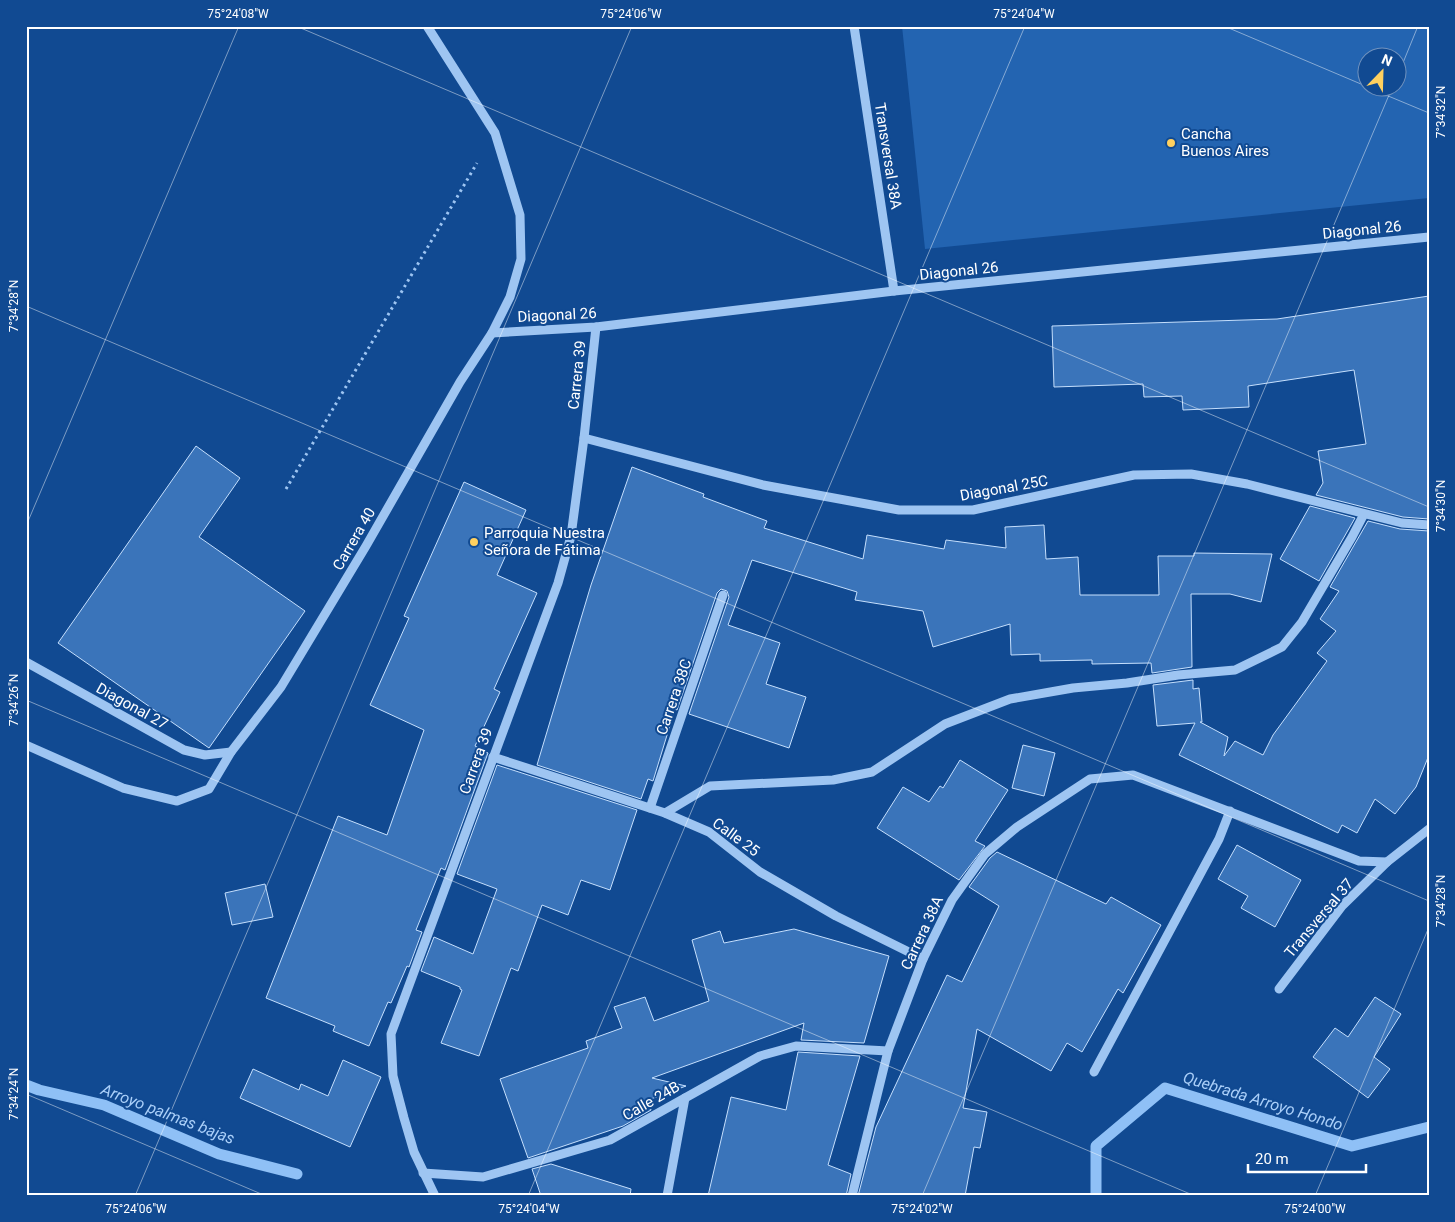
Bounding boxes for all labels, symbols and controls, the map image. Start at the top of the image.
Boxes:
text: 75°24'08"W [207,7,269,21]
text: 75°24'06"W [600,7,662,21]
text: 75°24'04"W [993,7,1055,21]
north arrow [1358,48,1408,98]
text: N [1379,51,1395,69]
text: 7°34'32"N [1434,86,1448,138]
street label: Transversal 38A [871,102,905,211]
place label: Cancha Buenos Aires [1181,125,1269,160]
marker: Cancha Buenos Aires [1165,137,1177,149]
street label: Diagonal 26 [1322,217,1402,243]
street label: Diagonal 26 [919,258,999,284]
text: 7°34'28"N [7,280,21,332]
street label: Diagonal 26 [517,304,597,326]
street label: Carrera 39 [564,340,590,410]
street label: Diagonal 25C [959,471,1050,505]
text: 7°34'30"N [1434,480,1448,532]
street label: Carrera 40 [329,504,379,574]
place label: Parroquia Nuestra Señora de Fátima [484,524,605,559]
marker: Parroquia Nuestra Señora de Fátima [468,536,480,548]
street label: Carrera 38C [653,656,695,737]
text: 7°34'26"N [7,674,21,726]
street label: Diagonal 27 [93,679,171,733]
street label: Carrera 39 [456,725,496,797]
street label: Calle 25 [709,814,763,860]
street label: Transversal 37 [1281,875,1357,961]
text: 7°34'28"N [1434,875,1448,927]
street label: Carrera 38A [897,893,947,973]
text: 7°34'24"N [7,1068,21,1120]
water label: Quebrada Arroyo Hondo [1181,1068,1345,1134]
street label: Calle 24B [619,1077,683,1125]
water label: Arroyo palmas bajas [98,1079,237,1148]
scale bar [1248,1142,1365,1174]
text: 20 m [1255,1150,1289,1168]
text: 75°24'06"W [105,1202,167,1216]
text: 75°24'04"W [498,1202,560,1216]
text: 75°24'02"W [891,1202,953,1216]
text: 75°24'00"W [1284,1202,1346,1216]

